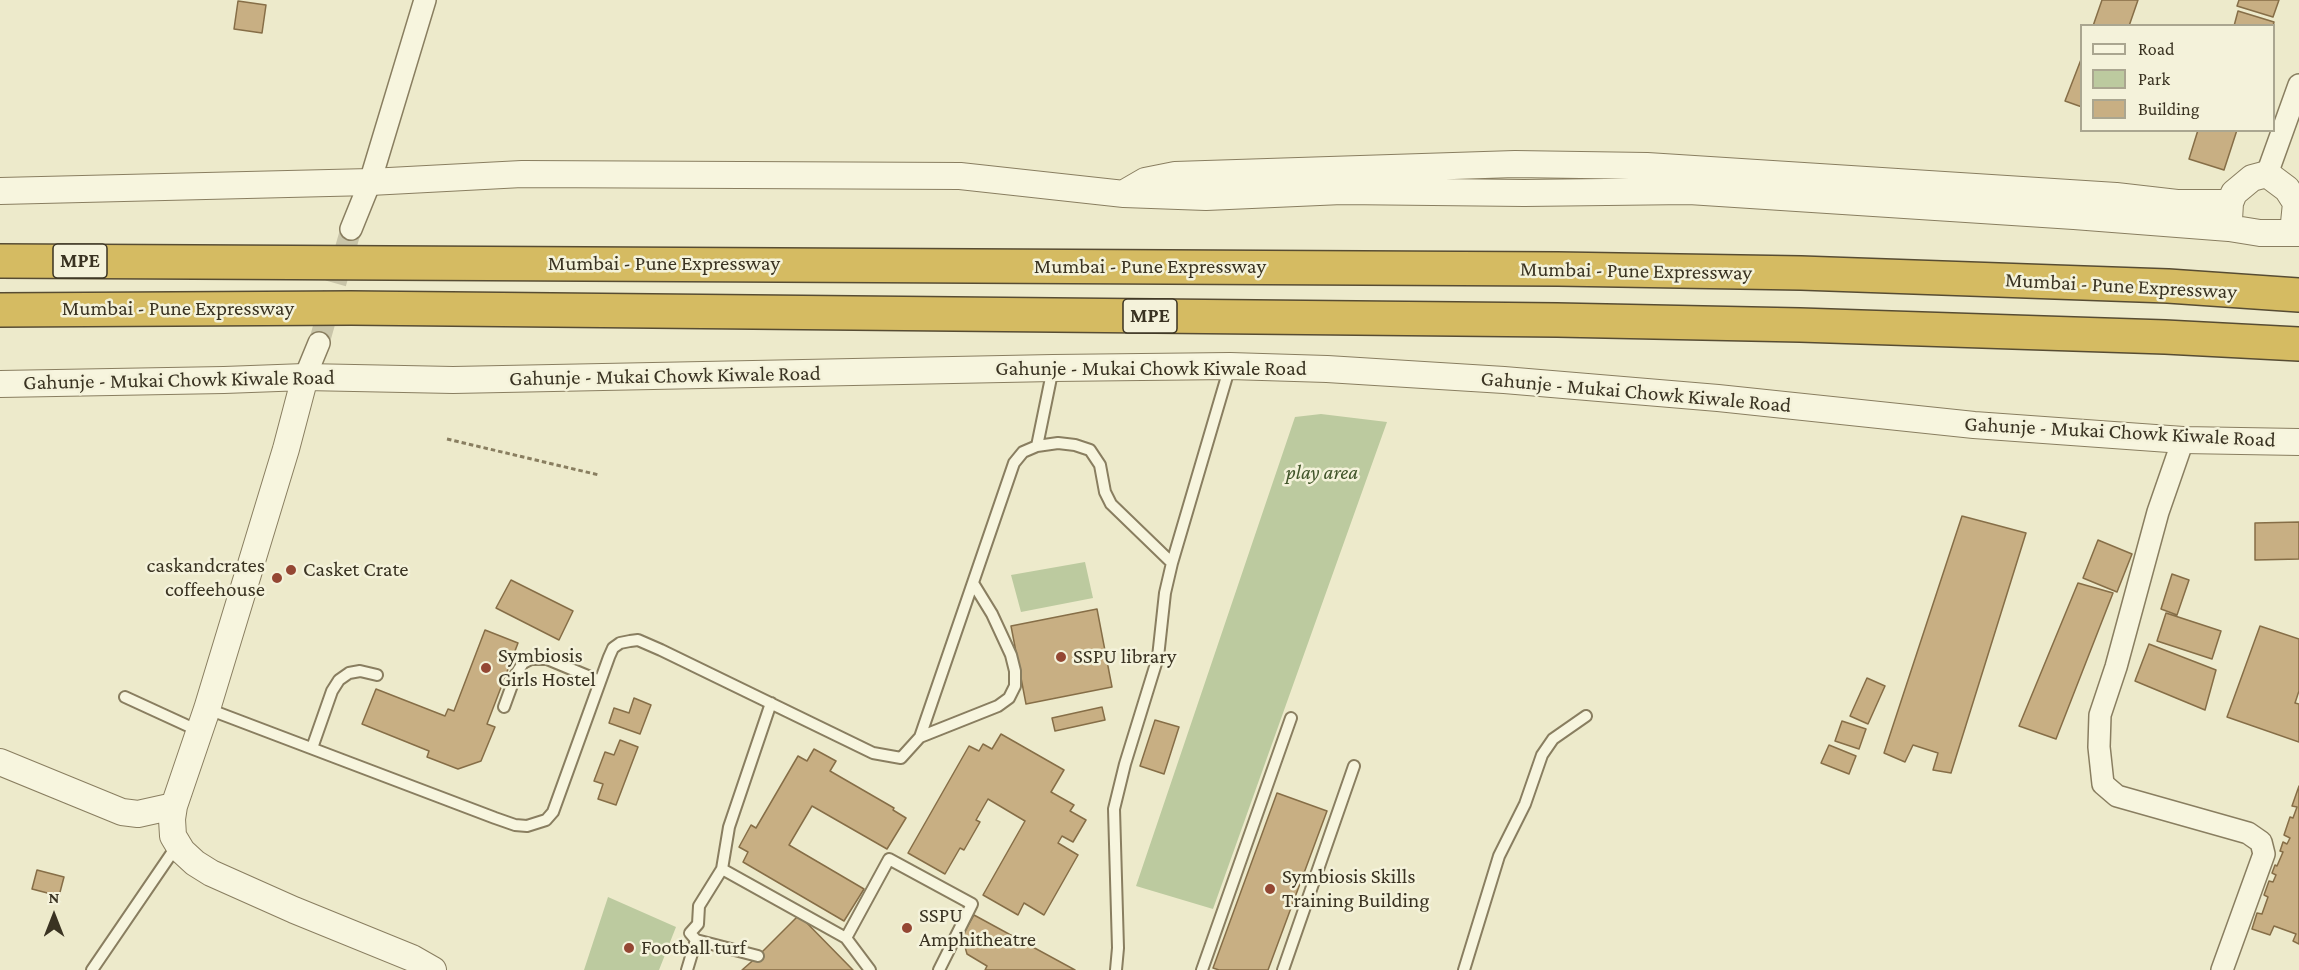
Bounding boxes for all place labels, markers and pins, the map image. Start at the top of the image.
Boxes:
place label: caskandcrates coffeehouse [147,553,265,603]
place label: Casket Crate [303,557,408,583]
marker: Casket Crate [284,563,298,577]
marker: caskandcrates coffeehouse [270,571,284,585]
place label: Symbiosis Girls Hostel [498,643,596,693]
place label: SSPU library [1073,644,1177,670]
marker: SSPU library [1054,650,1068,664]
marker: Symbiosis Girls Hostel [479,661,493,675]
place label: Symbiosis Skills Training Building [1282,864,1429,914]
marker: Symbiosis Skills Training Building [1263,882,1277,896]
place label: SSPU Amphitheatre [919,903,1036,953]
marker: SSPU Amphitheatre [900,921,914,935]
place label: Football turf [641,935,746,961]
marker: Football turf [622,941,636,955]

